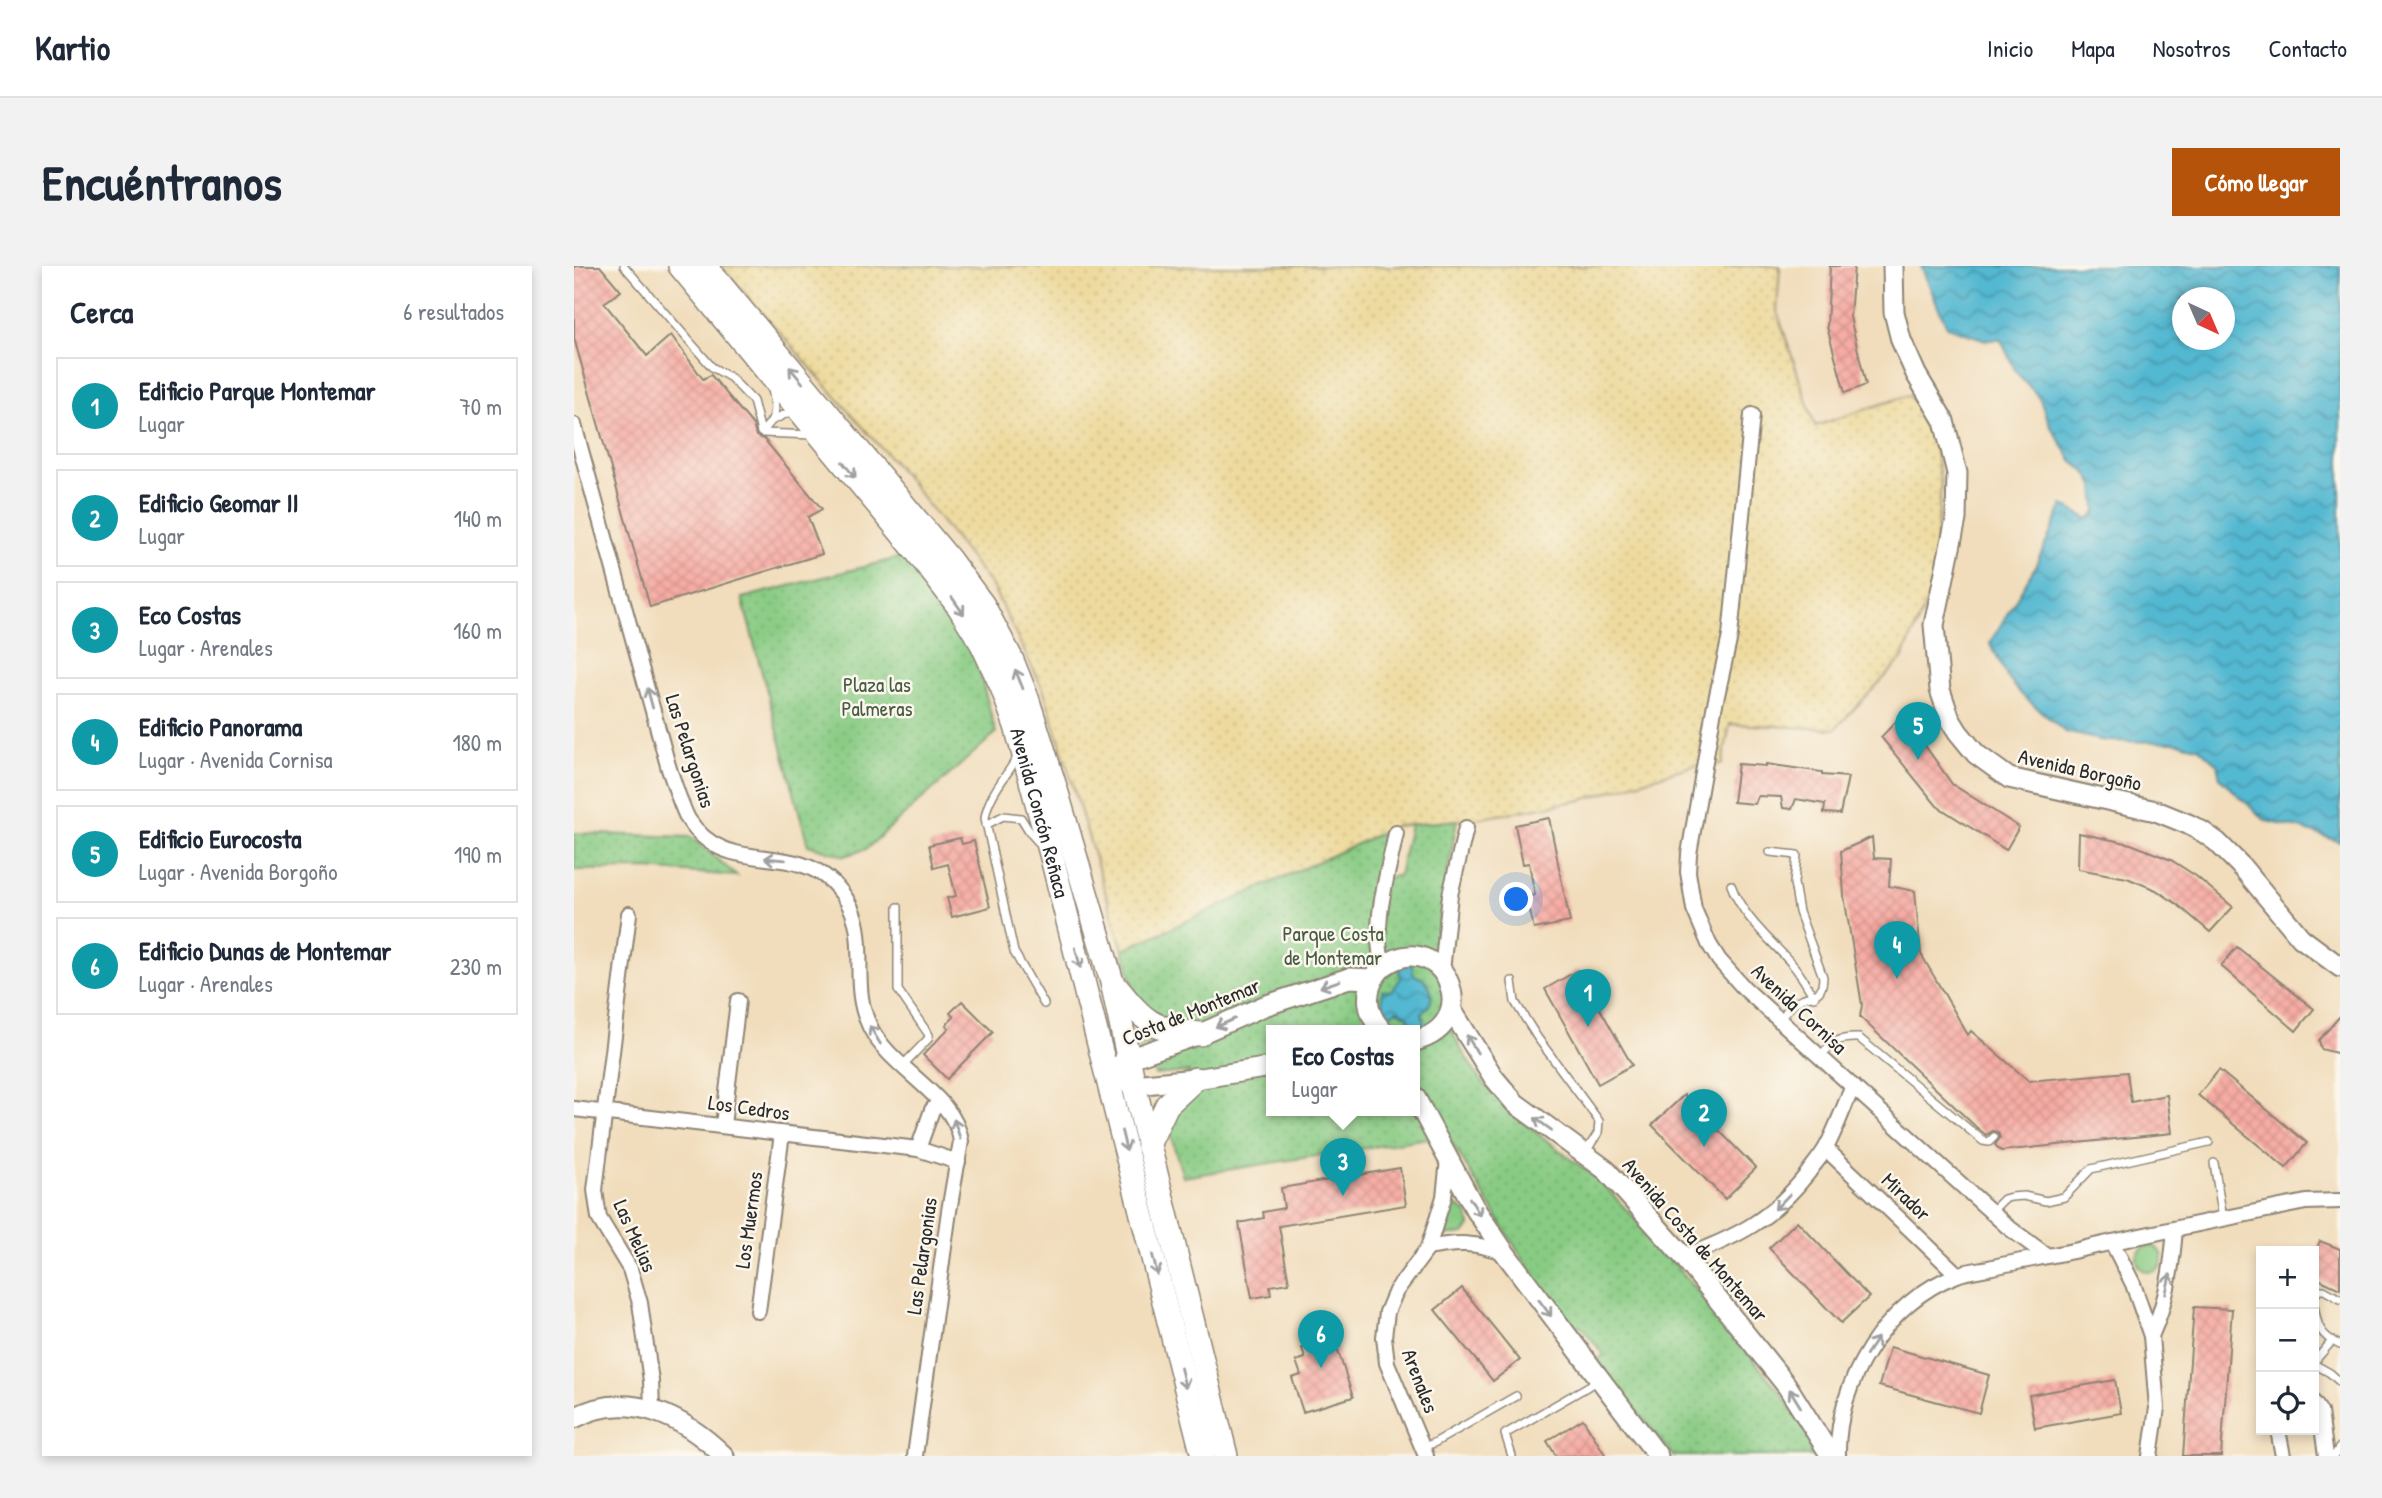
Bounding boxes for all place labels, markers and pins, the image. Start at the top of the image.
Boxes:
pin: 5 [1895,702,1941,760]
pin: 4 [1874,921,1920,979]
pin: 1 [1565,969,1611,1027]
pin: 2 [1681,1089,1727,1147]
pin: 3 [1320,1138,1366,1196]
pin: 6 [1298,1310,1344,1368]

